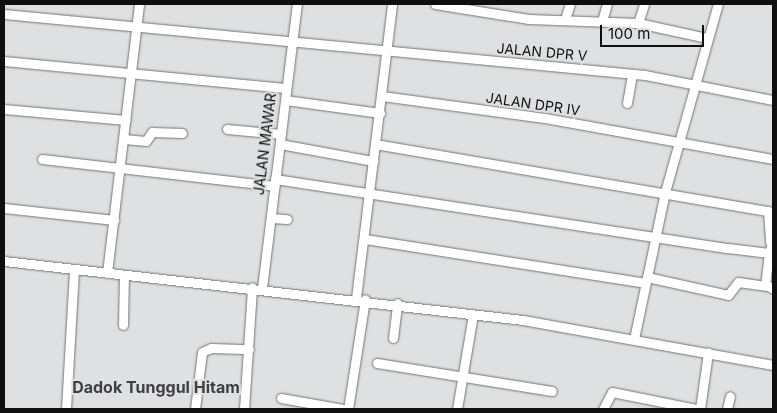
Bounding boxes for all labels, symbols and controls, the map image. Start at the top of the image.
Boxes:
scale bar [602,15,706,47]
text: 100 m [608,24,650,43]
street label: JALAN DPR V [496,40,588,64]
street label: JALAN DPR IV [485,89,581,119]
street label: JALAN MAWAR [250,92,280,196]
district label: Dadok Tunggul Hitam [72,377,240,397]

